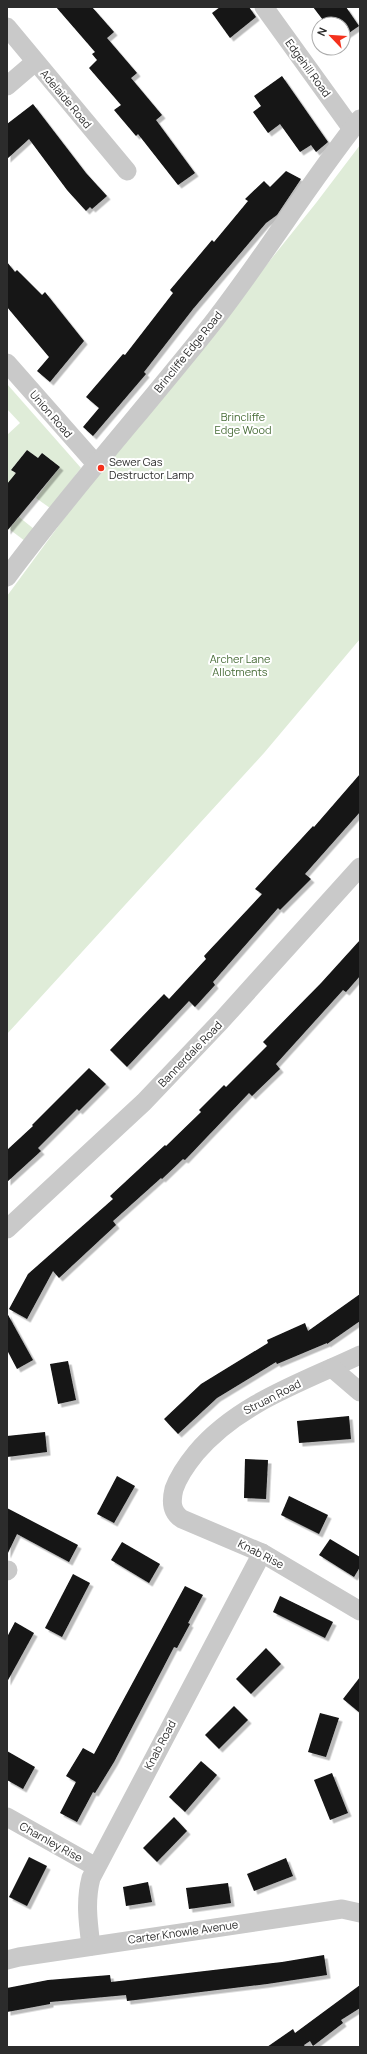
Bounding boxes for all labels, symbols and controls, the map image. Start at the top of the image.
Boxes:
north arrow [311,16,351,56]
text: N [313,25,330,38]
street label: Edgehill Road [282,36,335,100]
street label: Adelaide Road [37,66,95,131]
street label: Brincliffe Edge Road [150,308,225,395]
street label: Union Road [27,387,76,441]
park label: Brincliffe Edge Wood [214,409,272,437]
place label: Sewer Gas Destructor Lamp [109,454,194,482]
marker: Sewer Gas Destructor Lamp [96,463,106,473]
park label: Archer Lane Allotments [210,651,271,679]
street label: Bannerdale Road [154,1017,225,1090]
street label: Struan Road [240,1376,303,1417]
street label: Knab Rise [236,1536,287,1572]
street label: Knab Road [140,1717,179,1772]
street label: Charnley Rise [17,1818,86,1865]
street label: Carter Knowle Avenue [127,1916,240,1947]

